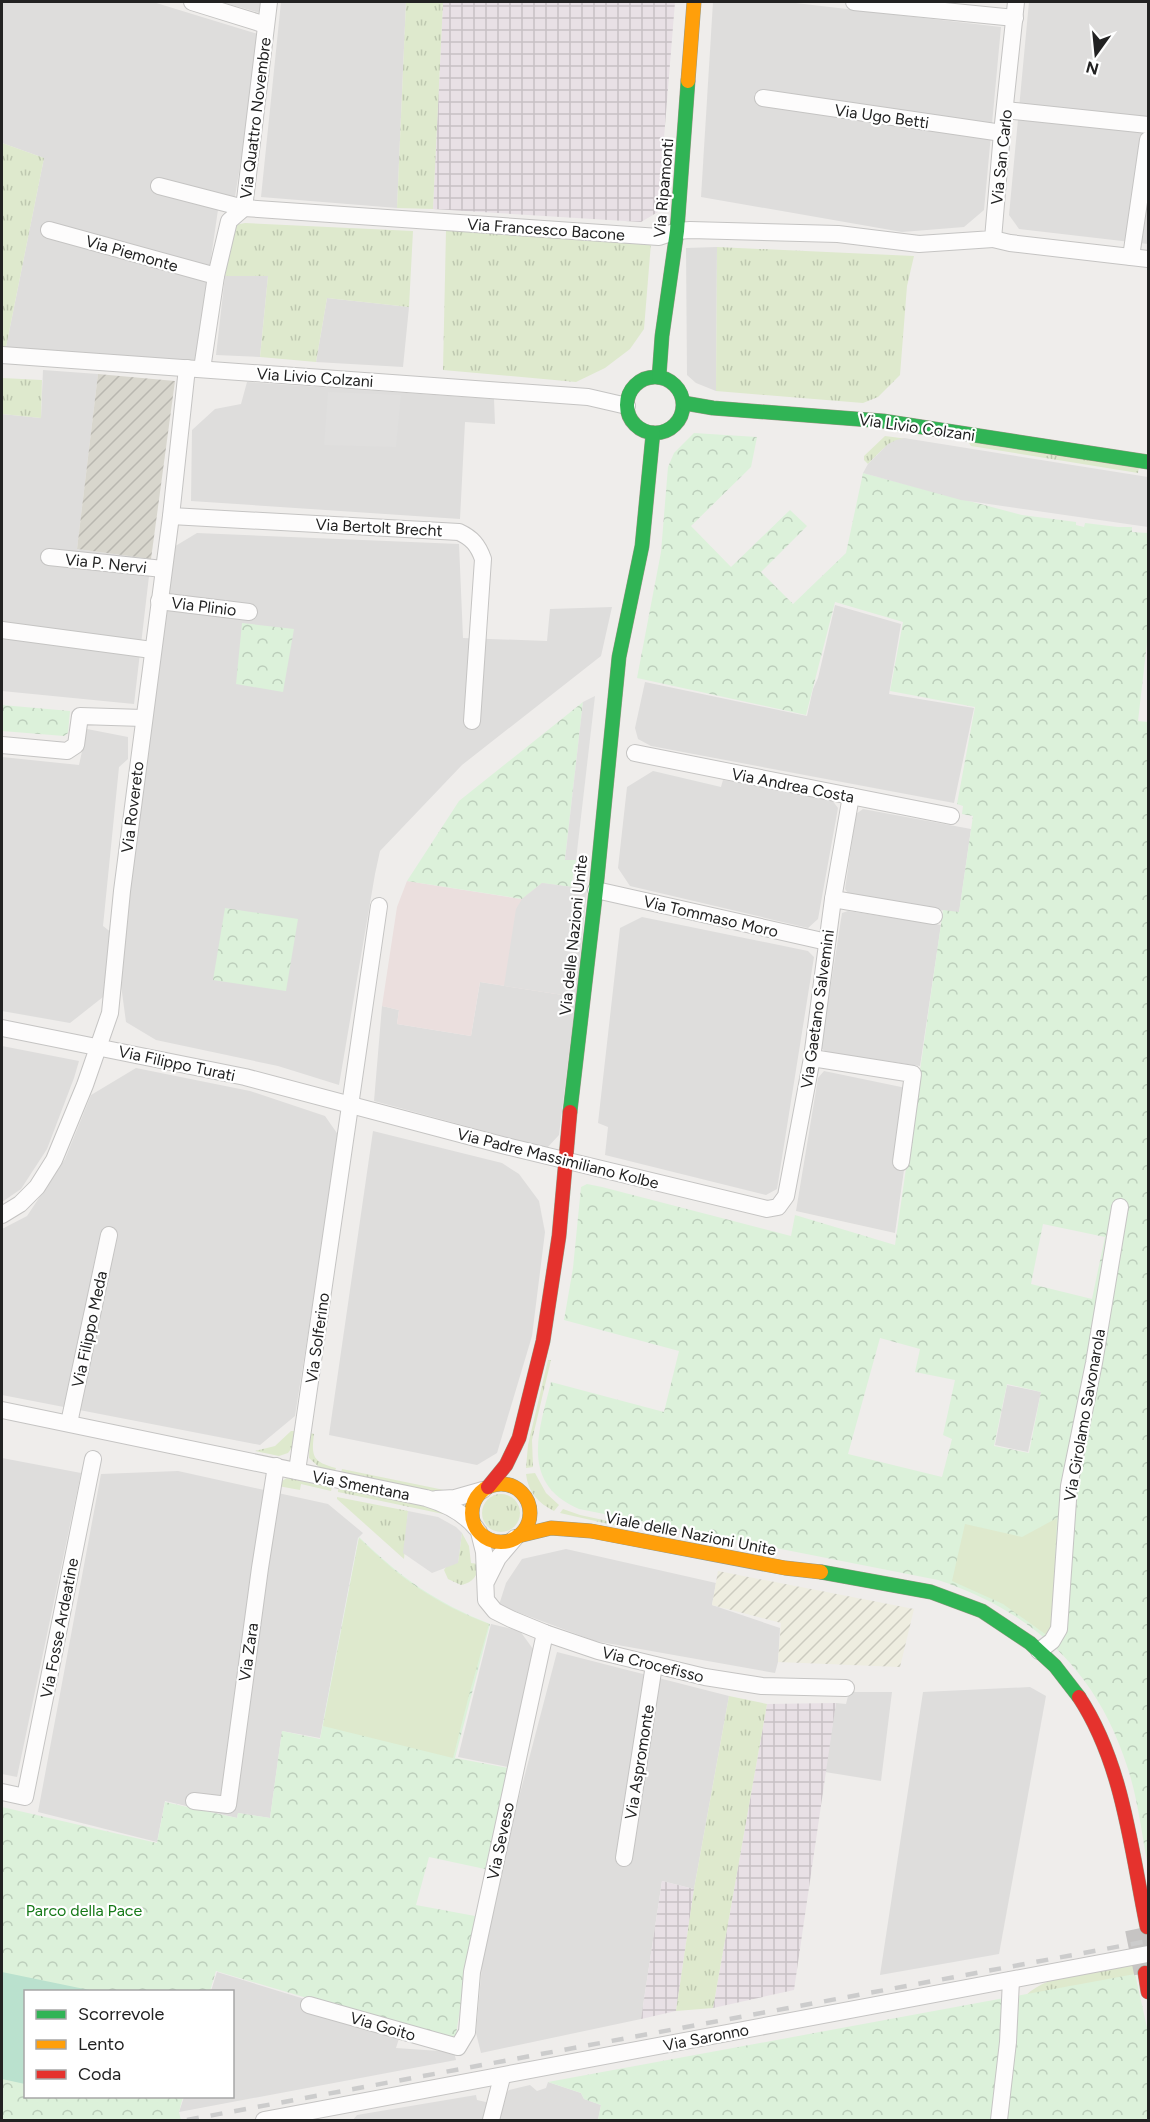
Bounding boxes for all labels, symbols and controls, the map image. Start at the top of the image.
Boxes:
north arrow [1066,24,1126,84]
street label: Via Quattro Novembre [236,36,275,200]
text: N [1084,57,1101,79]
street label: Via Ugo Betti [833,100,930,133]
street label: Via San Carlo [987,108,1016,206]
street label: Via Ripamonti [650,137,677,239]
street label: Via Francesco Bacone [466,215,626,245]
street label: Via Piemonte [83,231,180,276]
street label: Via Livio Colzani [256,364,374,391]
street label: Via Livio Colzani [858,410,976,445]
street label: Via Bertolt Brecht [315,515,443,540]
street label: Via P. Nervi [64,550,148,577]
street label: Via Plinio [170,593,238,620]
street label: Via Rovereto [117,760,148,854]
street label: Via Andrea Costa [730,764,856,807]
street label: Via delle Nazioni Unite [556,854,591,1016]
street label: Via Tommaso Moro [642,892,780,941]
street label: Via Gaetano Salvemini [797,928,838,1090]
street label: Via Filippo Turati [117,1042,237,1085]
street label: Via Padre Massimiliano Kolbe [455,1124,661,1193]
street label: Via Filippo Meda [68,1269,111,1389]
street label: Via Solferino [302,1291,333,1385]
street label: Via Girolamo Savonarola [1060,1327,1109,1503]
street label: Via Smentana [310,1467,411,1504]
street label: Viale delle Nazioni Unite [604,1508,778,1559]
street label: Via Fosse Ardeatine [37,1556,82,1700]
street label: Via Zara [235,1622,262,1683]
street label: Via Crocefisso [600,1643,706,1686]
street label: Via Aspromonte [621,1703,658,1821]
street label: Via Seveso [483,1801,518,1882]
park label: Parco della Pace [26,1901,143,1920]
legend [24,1990,234,2098]
text: Scorrevole [78,2003,165,2025]
street label: Via Goito [348,2008,418,2045]
street label: Via Saronno [662,2020,750,2055]
text: Lento [78,2033,124,2055]
text: Coda [78,2063,121,2085]

